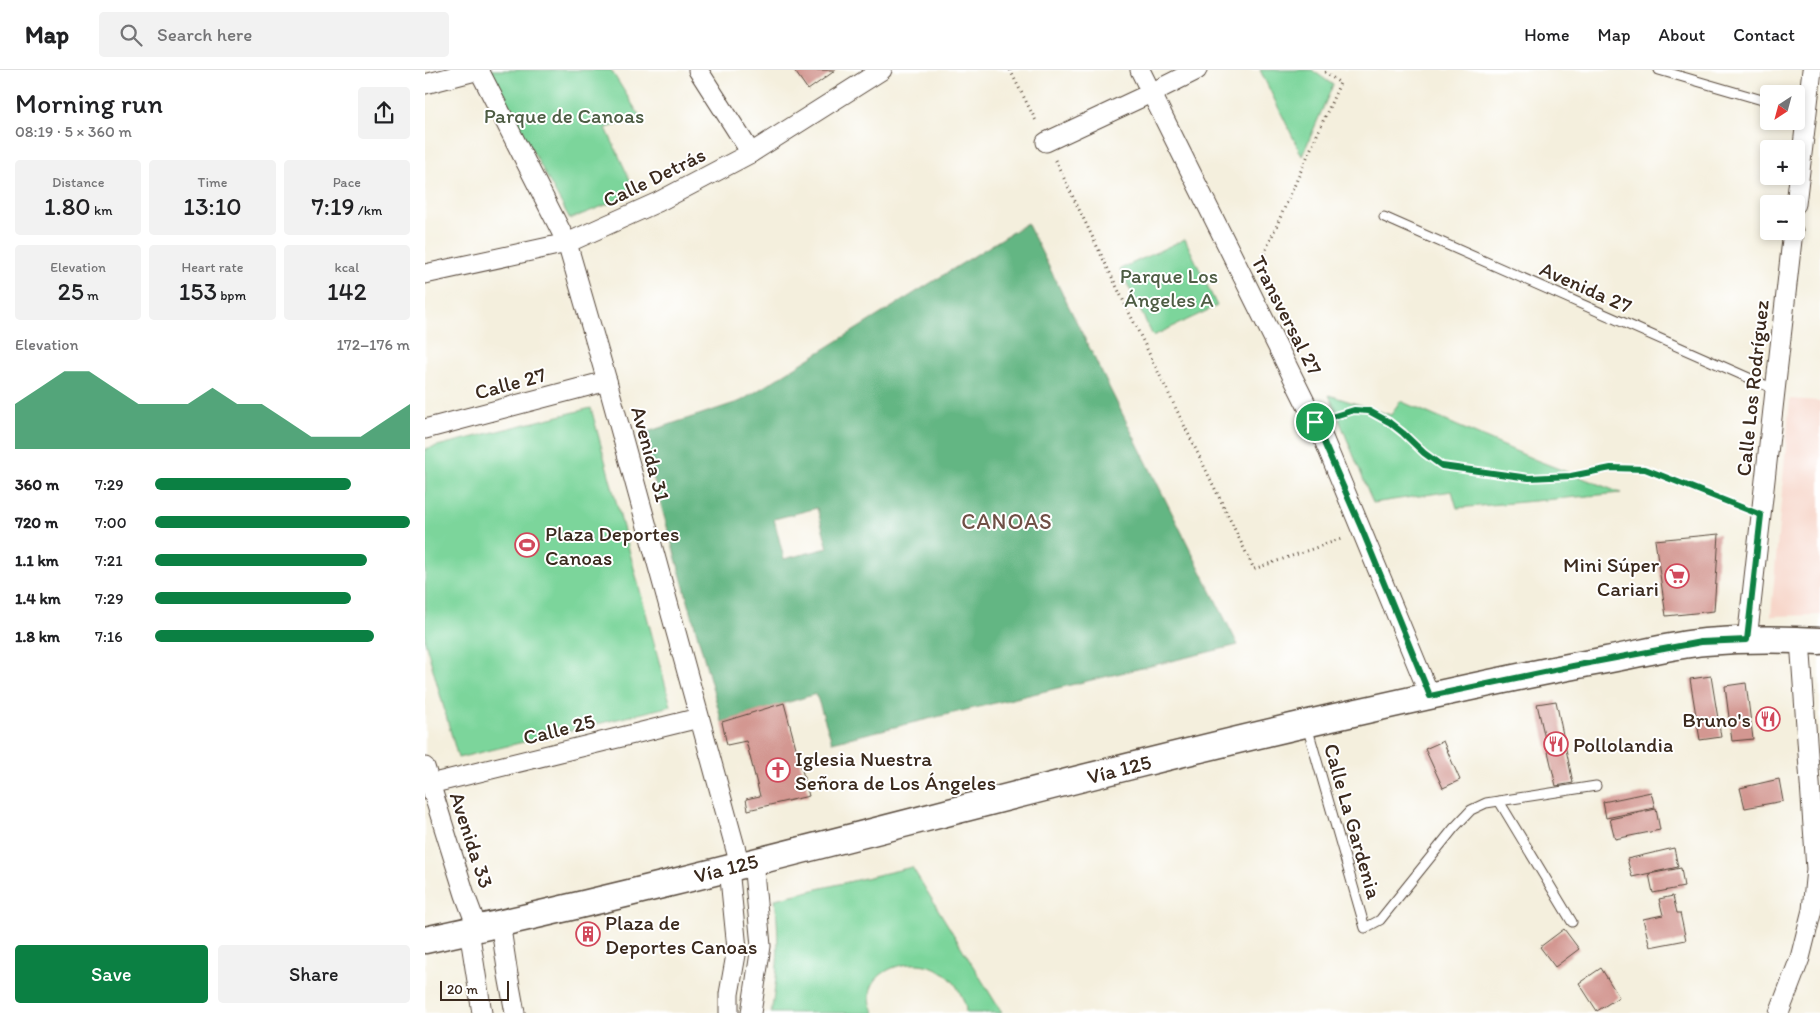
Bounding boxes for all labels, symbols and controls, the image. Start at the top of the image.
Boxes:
search box [99,12,449,57]
text: Map [25,20,69,49]
icon: search [117,21,145,49]
text: Search here [157,23,252,46]
text: Home [1524,24,1570,46]
text: Map [1598,24,1631,46]
text: About [1659,24,1705,46]
text: Contact [1733,24,1795,46]
north arrow [1760,85,1805,130]
map controls [1760,85,1805,240]
text: Morning run [15,86,163,120]
button: share [358,87,410,139]
park label: Parque de Canoas [484,103,644,128]
text: 08:19 · 5 × 360 m [15,122,132,141]
button: + [1760,140,1805,185]
street label: Calle Detrás [599,141,709,213]
text: Distance [52,174,104,191]
text: Time [198,174,227,191]
text: Pace [333,174,361,191]
text: 1.80 [44,191,91,221]
text: 13:10 [183,191,242,221]
text: 7:19 [311,191,355,221]
button: − [1760,195,1805,240]
text: km [91,202,112,219]
text: /km [355,202,382,219]
street label: Transversal 27 [1246,251,1328,379]
street label: Avenida 27 [1536,256,1636,318]
text: Elevation [50,259,106,276]
text: Heart rate [182,259,243,276]
text: kcal [334,259,359,276]
park label: Parque Los Ángeles A [1120,263,1218,312]
text: 25 [58,276,84,306]
text: 153 [179,276,217,306]
text: 142 [327,276,367,306]
text: m [84,287,99,304]
text: bpm [217,287,246,304]
street label: Calle Los Rodríguez [1730,298,1774,477]
text: Elevation [15,335,79,354]
text: 172–176 m [336,335,410,354]
street label: Calle 27 [472,362,548,404]
pin [1294,401,1336,443]
street label: Avenida 31 [626,404,676,505]
icon: arrive [1301,408,1329,436]
text: 360 m [15,475,59,494]
text: 7:29 [95,475,124,494]
district label: CANOAS [961,508,1053,535]
text: 720 m [15,513,58,532]
text: 7:00 [95,513,127,532]
place label: Plaza Deportes Canoas [545,521,679,570]
sports icon: Plaza Deportes Canoas [514,532,540,558]
text: 1.1 km [15,551,59,570]
text: 7:21 [95,551,123,570]
place label: Mini Súper Cariari [1563,552,1660,601]
supermarket icon: Mini Súper Cariari [1664,563,1690,589]
text: 1.4 km [15,589,61,608]
text: 7:29 [95,589,124,608]
text: 1.8 km [15,627,60,646]
text: 7:16 [95,627,123,646]
restaurant icon: Bruno's [1755,706,1781,732]
place label: Bruno's [1682,707,1751,732]
street label: Calle 25 [521,708,597,750]
restaurant icon: Pollolandia [1543,731,1569,757]
place label: Pollolandia [1573,732,1673,757]
street label: Calle La Gardenia [1319,740,1387,902]
place label: Iglesia Nuestra Señora de Los Ángeles [795,746,996,795]
street label: Vía 125 [1084,749,1154,789]
church icon: Iglesia Nuestra Señora de Los Ángeles [765,757,791,783]
street label: Avenida 33 [445,789,499,891]
street label: Vía 125 [691,848,761,888]
place label: Plaza de Deportes Canoas [605,910,757,959]
building icon: Plaza de Deportes Canoas [575,921,601,947]
button: Save [15,945,208,1003]
button: Share [218,945,410,1003]
scale bar [440,978,509,1001]
text: 20 m [447,981,478,998]

